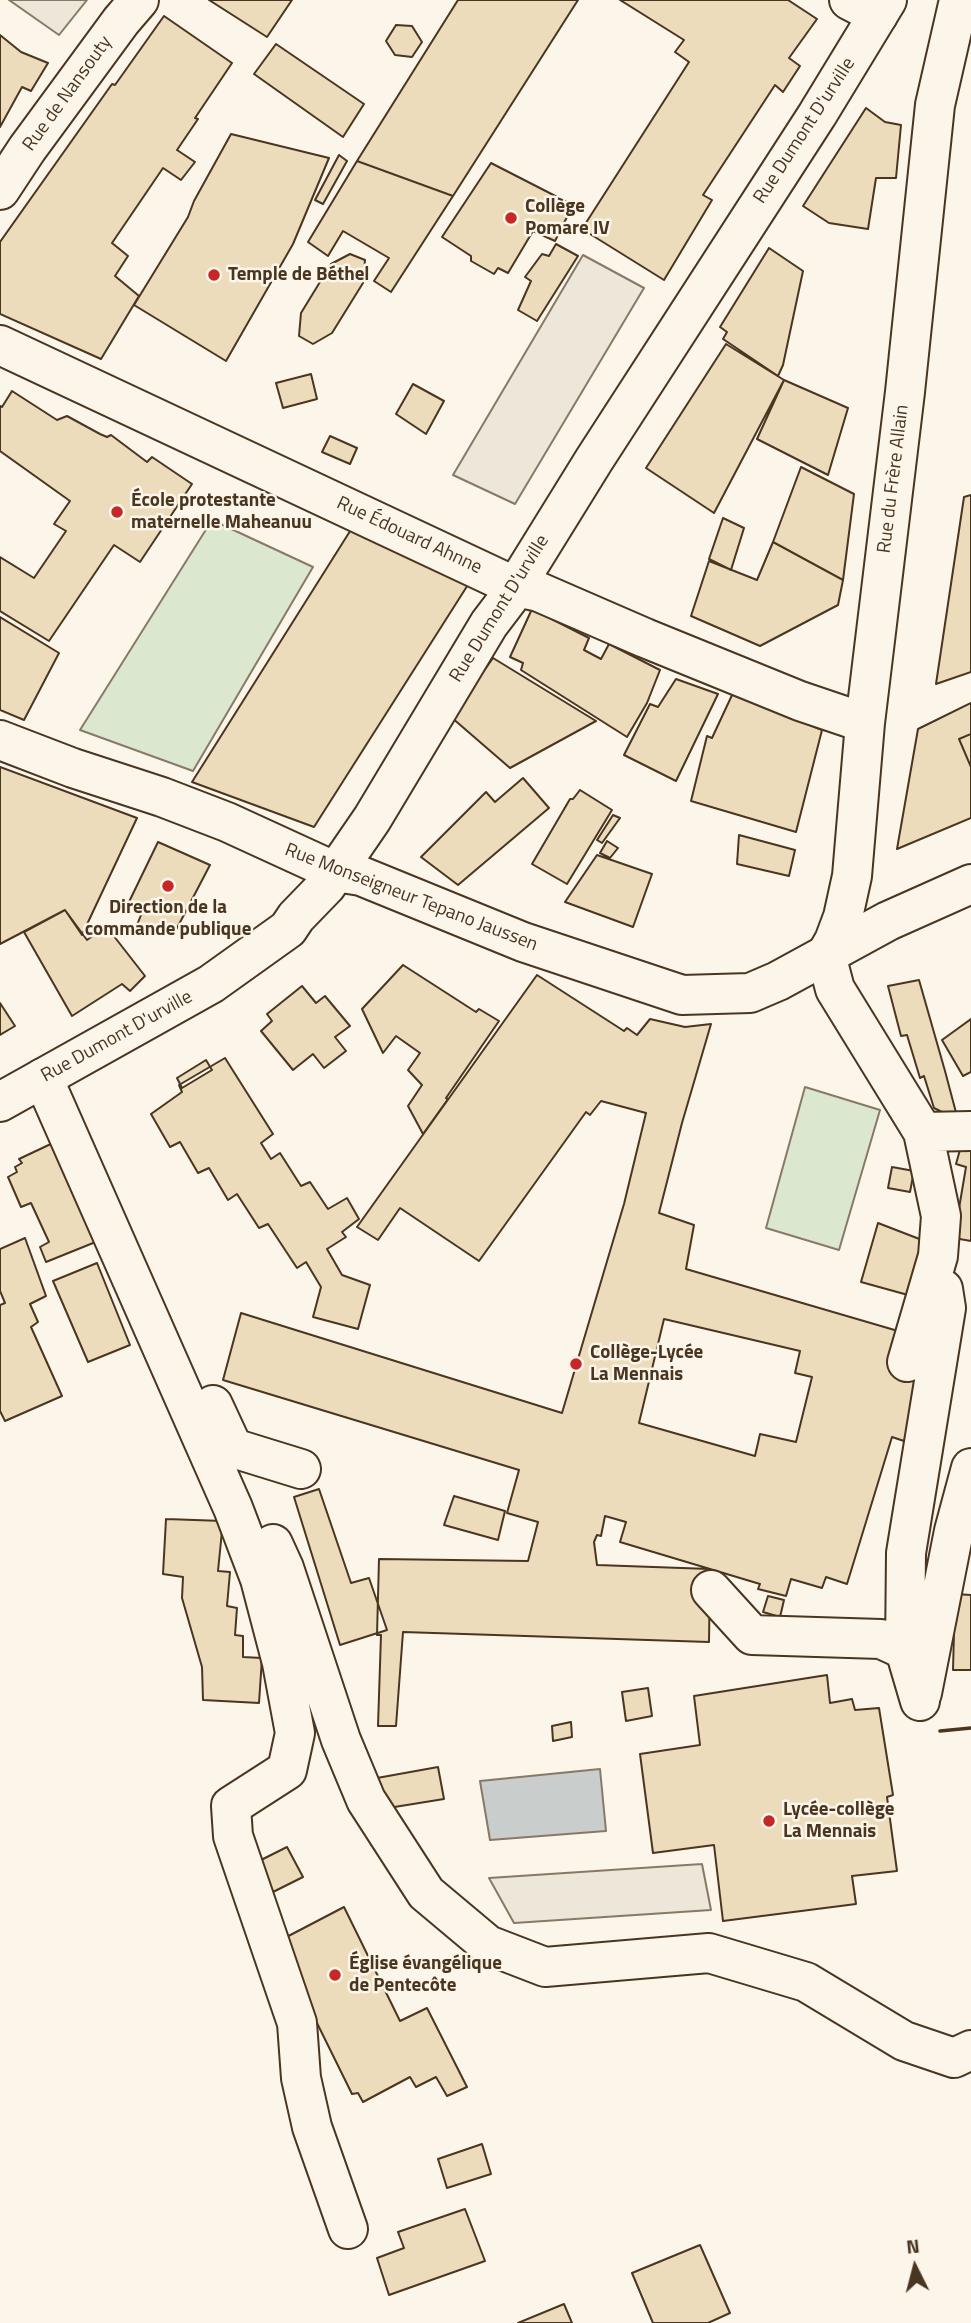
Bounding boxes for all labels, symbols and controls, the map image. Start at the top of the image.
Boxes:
street label: Rue de Nansouty [19,32,117,156]
street label: Rue Dumont D'urville [749,54,861,208]
place label: Collège Pomare IV [525,196,610,240]
marker: Collège Pomare IV [503,210,519,226]
place label: Temple de Béthel [228,264,369,286]
marker: Temple de Béthel [206,267,222,283]
street label: Rue du Frère Allain [874,403,914,555]
place label: École protestante maternelle Maheanuu [131,490,312,534]
street label: Rue Édouard Ahnne [333,492,485,580]
marker: École protestante maternelle Maheanuu [109,504,125,520]
street label: Rue Dumont D'urville [445,531,555,687]
street label: Rue Monseigneur Tepano Jaussen [281,839,541,957]
marker: Direction de la commande publique [160,878,176,894]
place label: Direction de la commande publique [85,897,251,941]
street label: Rue Dumont D'urville [37,986,197,1088]
place label: Collège-Lycée La Mennais [590,1342,703,1386]
marker: Collège-Lycée La Mennais [568,1356,584,1372]
place label: Lycée-collège La Mennais [783,1799,894,1843]
marker: Lycée-collège La Mennais [761,1813,777,1829]
place label: Église évangélique de Pentecôte [349,1953,502,1997]
marker: Église évangélique de Pentecôte [327,1967,343,1983]
text: N [905,2231,921,2261]
north arrow [880,2232,950,2302]

